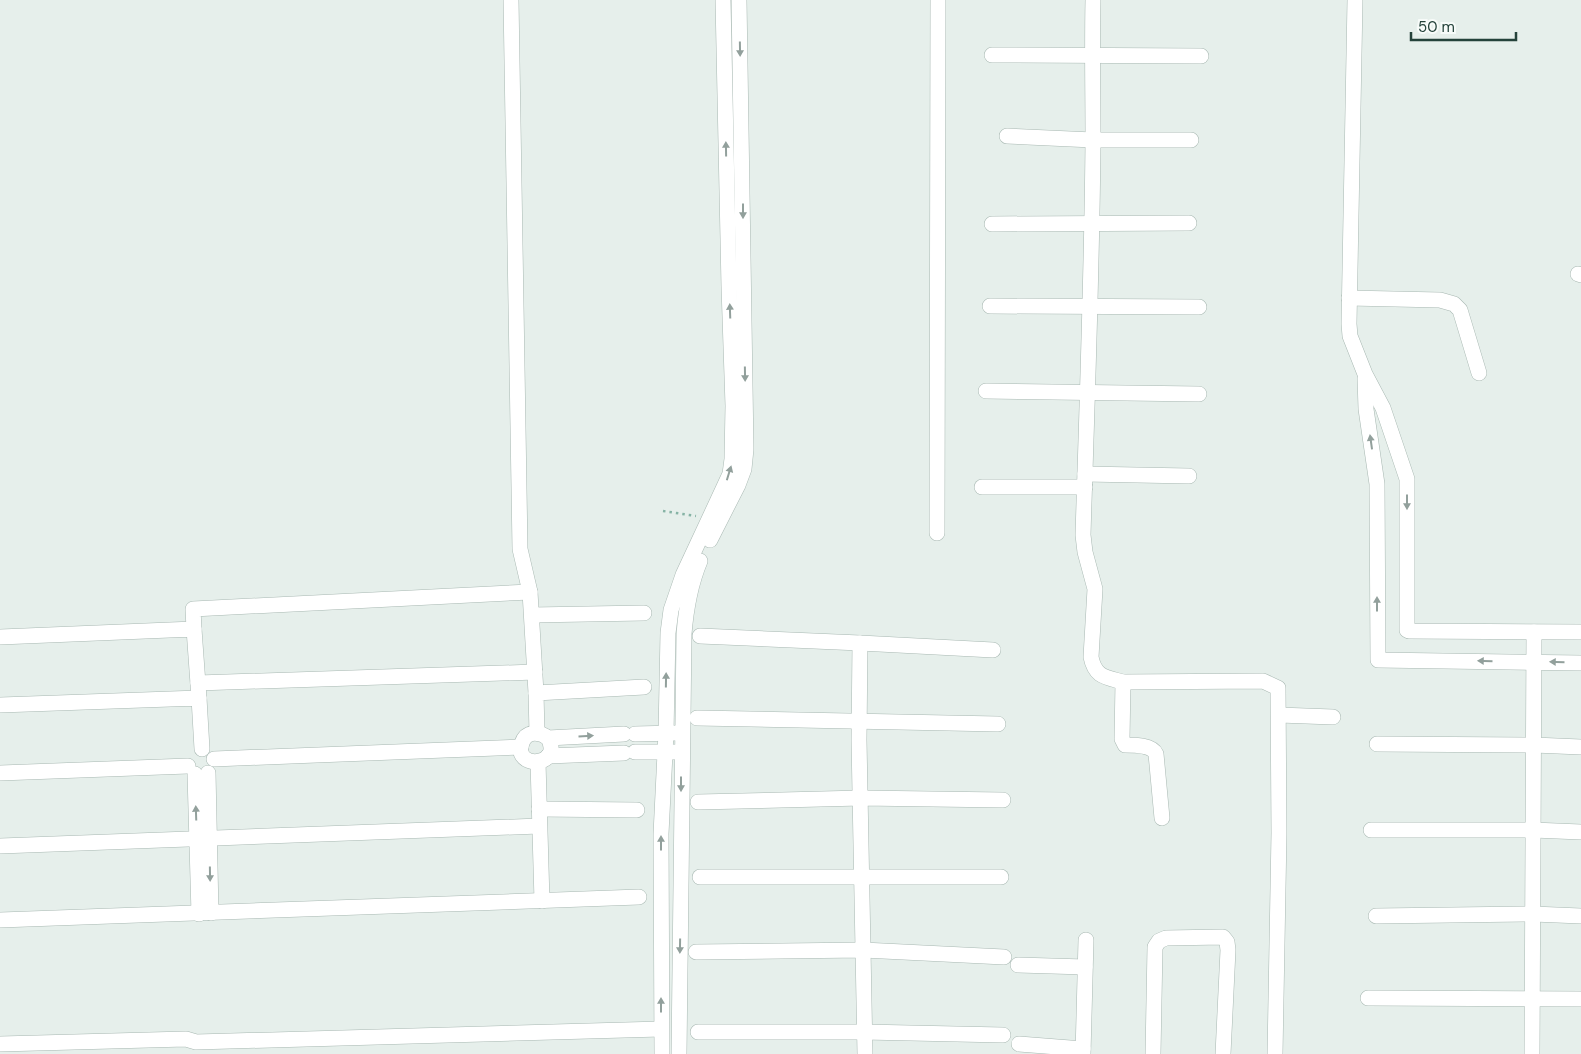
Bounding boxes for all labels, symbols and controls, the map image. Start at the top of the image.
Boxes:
scale bar [1411,10,1516,42]
text: 50 m [1418,17,1455,37]
one-way arrow [736,41,744,57]
one-way arrow [722,141,730,157]
one-way arrow [739,203,747,219]
one-way arrow [725,303,733,319]
one-way arrow [742,366,750,382]
one-way arrow [1367,434,1375,450]
one-way arrow [725,466,733,481]
one-way arrow [1403,494,1411,510]
one-way arrow [1373,596,1381,612]
one-way arrow [1477,657,1493,665]
one-way arrow [1549,658,1565,666]
one-way arrow [662,672,670,688]
one-way arrow [578,732,594,740]
one-way arrow [677,776,685,792]
one-way arrow [192,804,200,820]
one-way arrow [657,835,665,851]
one-way arrow [207,867,215,883]
one-way arrow [676,939,684,955]
one-way arrow [657,997,665,1013]

